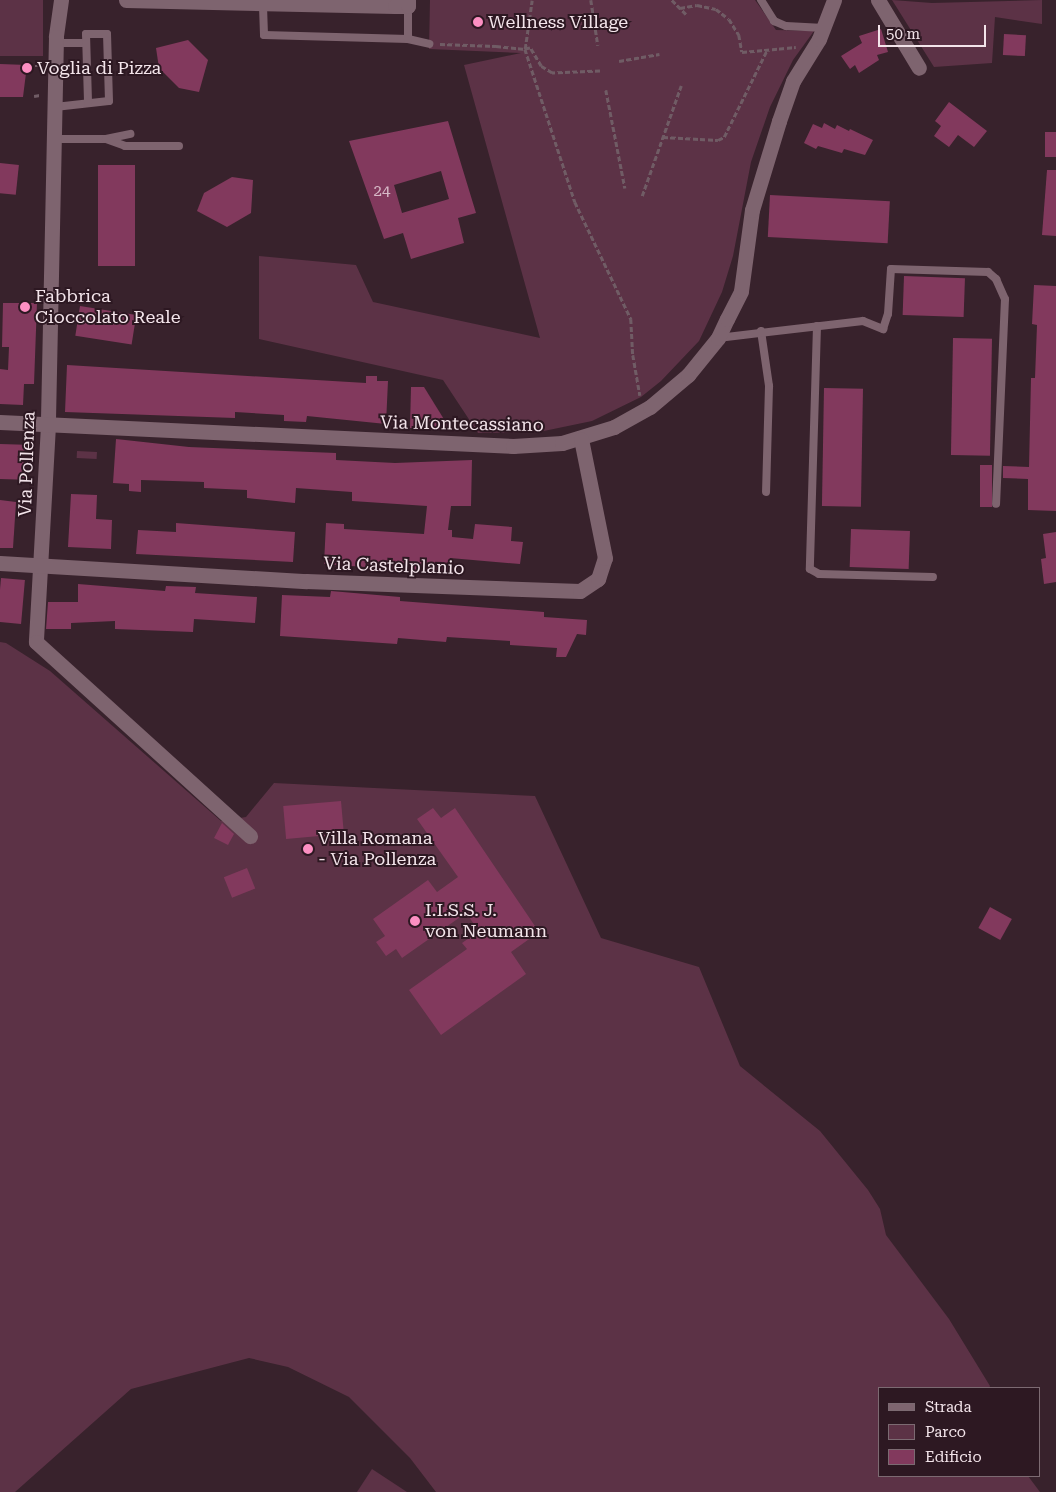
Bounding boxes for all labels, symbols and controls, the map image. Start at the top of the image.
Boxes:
place label: Wellness Village [488,11,628,33]
scale bar [881,15,988,47]
marker: Wellness Village [472,16,484,28]
text: 50 m [886,25,920,43]
place label: Voglia di Pizza [37,57,161,79]
marker: Voglia di Pizza [21,62,33,74]
house number: 24 [374,183,390,201]
place label: Fabbrica Cioccolato Reale [35,286,181,328]
marker: Fabbrica Cioccolato Reale [19,301,31,313]
street label: Via Pollenza [14,411,40,517]
street label: Via Montecassiano [380,412,544,436]
street label: Via Castelplanio [323,553,465,579]
place label: Villa Romana - Via Pollenza [318,828,436,871]
marker: Villa Romana - Via Pollenza [302,843,314,855]
place label: I.I.S.S. J. von Neumann [425,900,547,942]
marker: I.I.S.S. J. von Neumann [409,915,421,927]
legend [878,1387,1041,1477]
text: Strada [925,1398,972,1416]
text: Parco [925,1423,966,1441]
text: Edificio [925,1448,982,1466]

